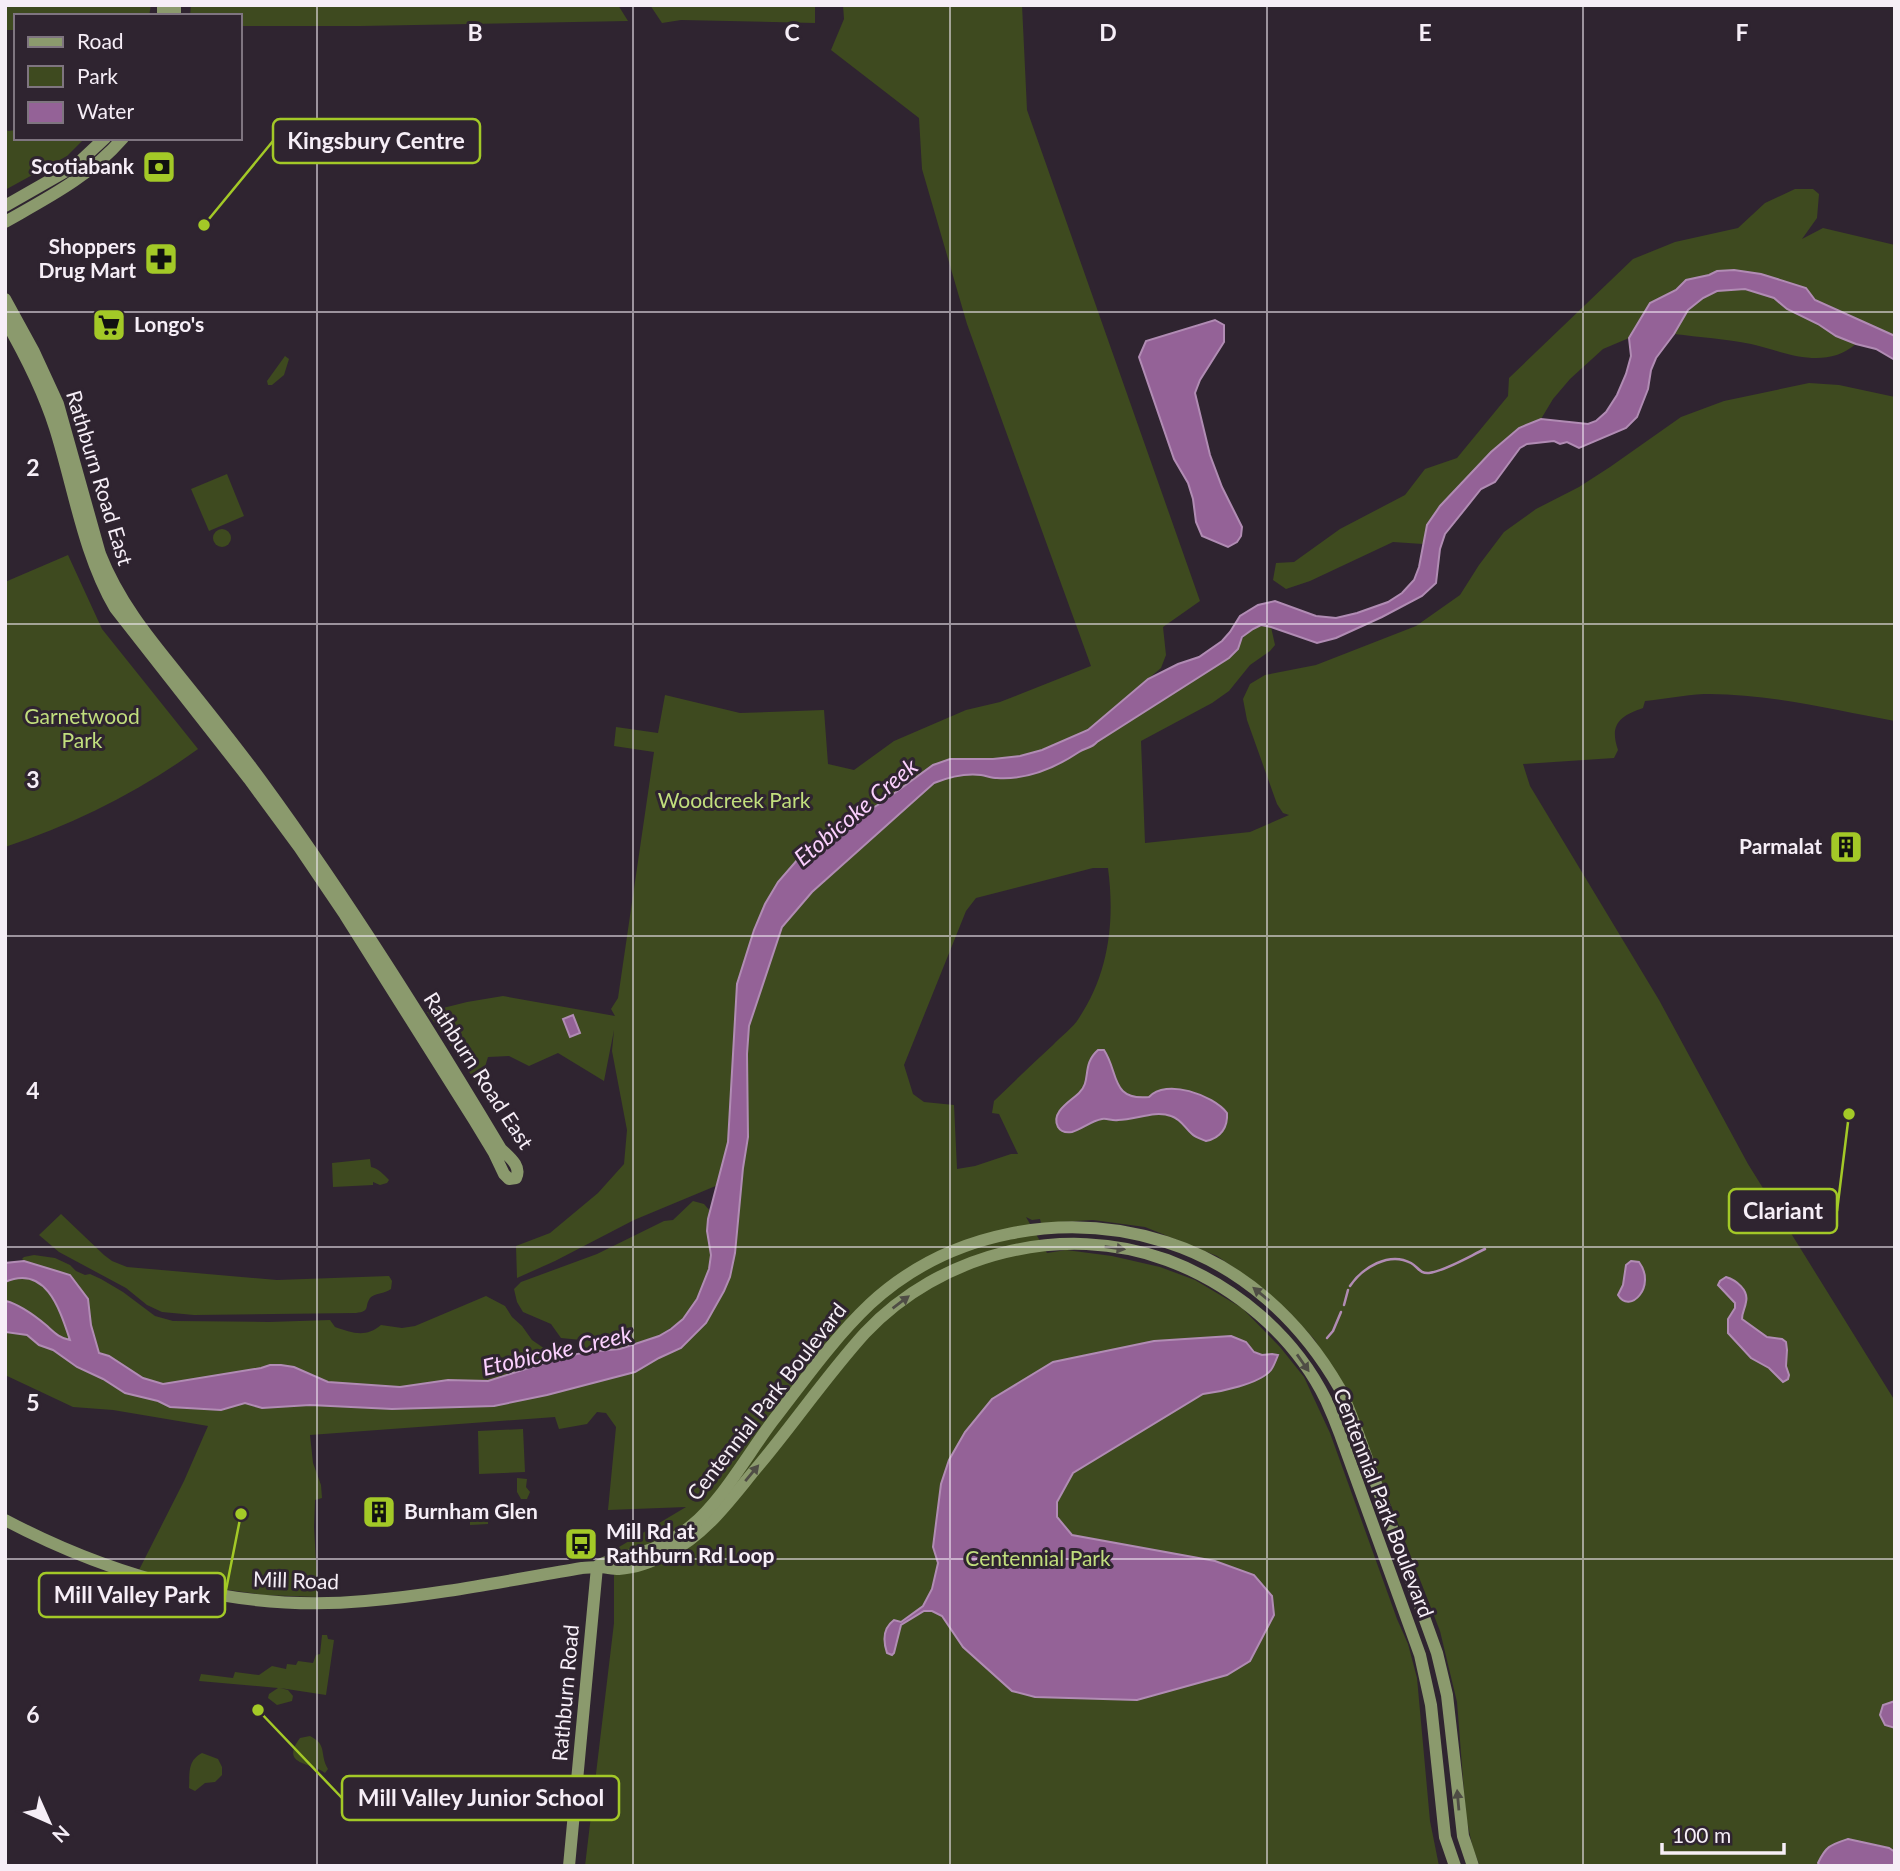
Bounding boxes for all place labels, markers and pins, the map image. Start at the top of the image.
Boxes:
callout: Kingsbury Centre [273,119,480,163]
bank icon: Scotiabank [140,148,178,186]
place label: Scotiabank [31,153,135,178]
place label: Shoppers Drug Mart [38,233,136,282]
pharmacy icon: Shoppers Drug Mart [142,240,180,278]
supermarket icon: Longo's [90,306,128,344]
place label: Longo's [134,311,204,336]
building icon: Parmalat [1827,828,1865,866]
place label: Parmalat [1739,833,1822,858]
callout: Clariant [1729,1189,1837,1233]
building icon: Burnham Glen [360,1493,398,1531]
place label: Burnham Glen [404,1498,538,1523]
place label: Mill Rd at Rathburn Rd Loop [606,1518,775,1567]
bus stop icon: Mill Rd at Rathburn Rd Loop [562,1525,600,1563]
callout: Mill Valley Park [39,1573,225,1617]
callout: Mill Valley Junior School [342,1776,619,1820]

